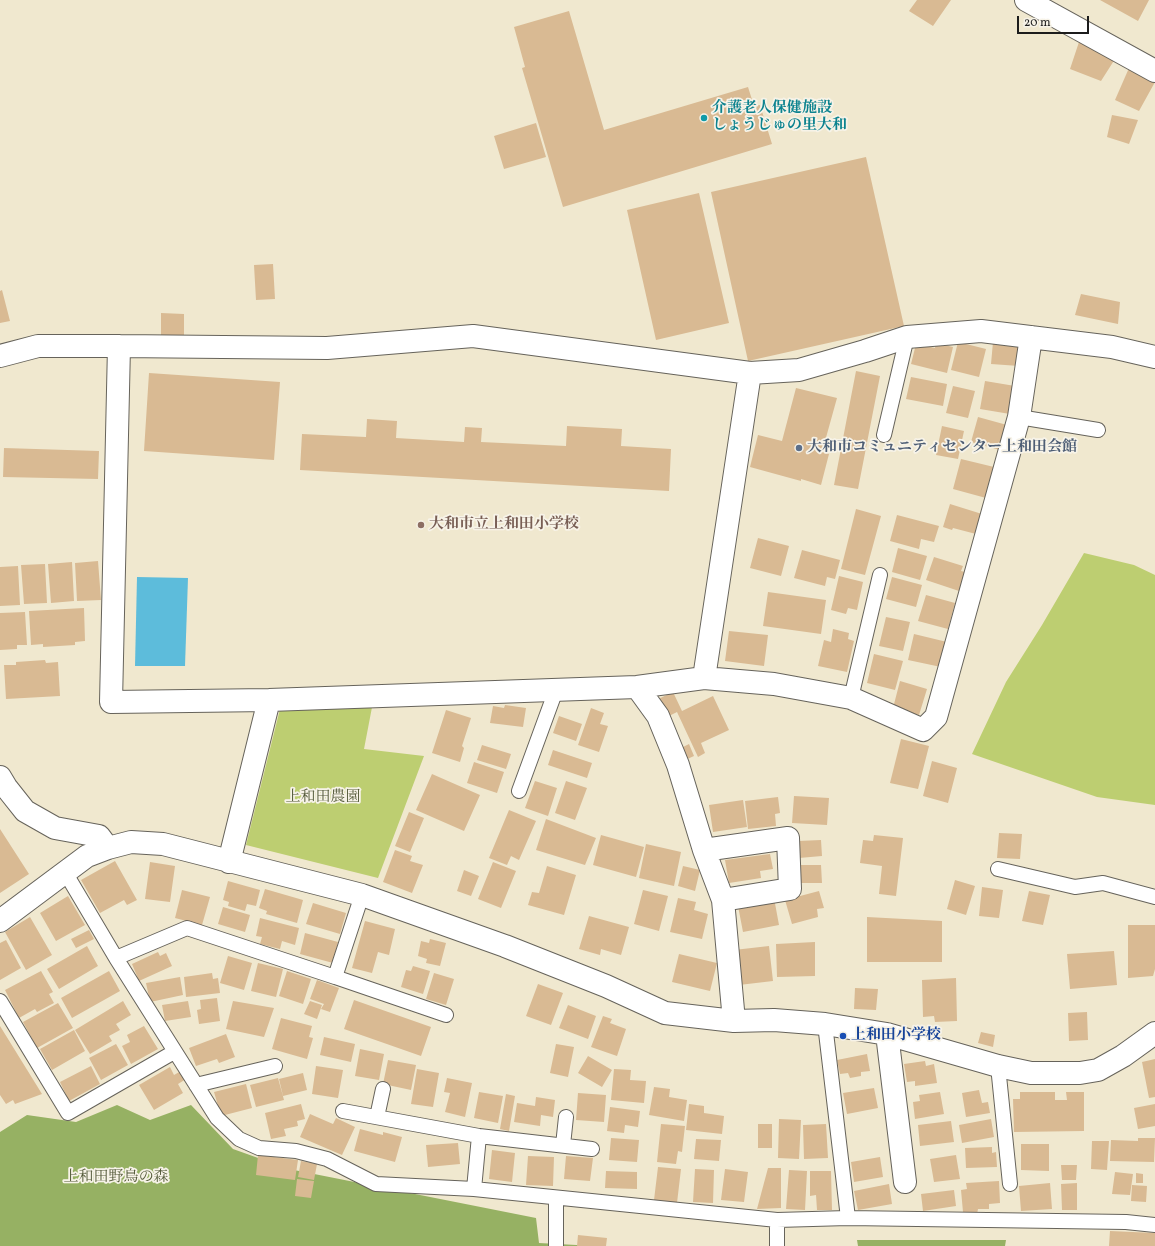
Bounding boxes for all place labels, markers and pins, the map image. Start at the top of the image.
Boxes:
place label: 介護老人保健施設 しょうじゅの里大和 [712,100,847,135]
marker: 介護老人保健施設 しょうじゅの里大和 [699,113,709,123]
place label: 大和市コミュニティセンター上和田会館 [807,439,1077,457]
marker: 大和市コミュニティセンター上和田会館 [794,443,804,453]
place label: 大和市立上和田小学校 [429,516,579,534]
marker: 大和市立上和田小学校 [416,520,426,530]
place label: 上和田小学校 [851,1027,941,1045]
marker: 上和田小学校 [838,1031,848,1041]

